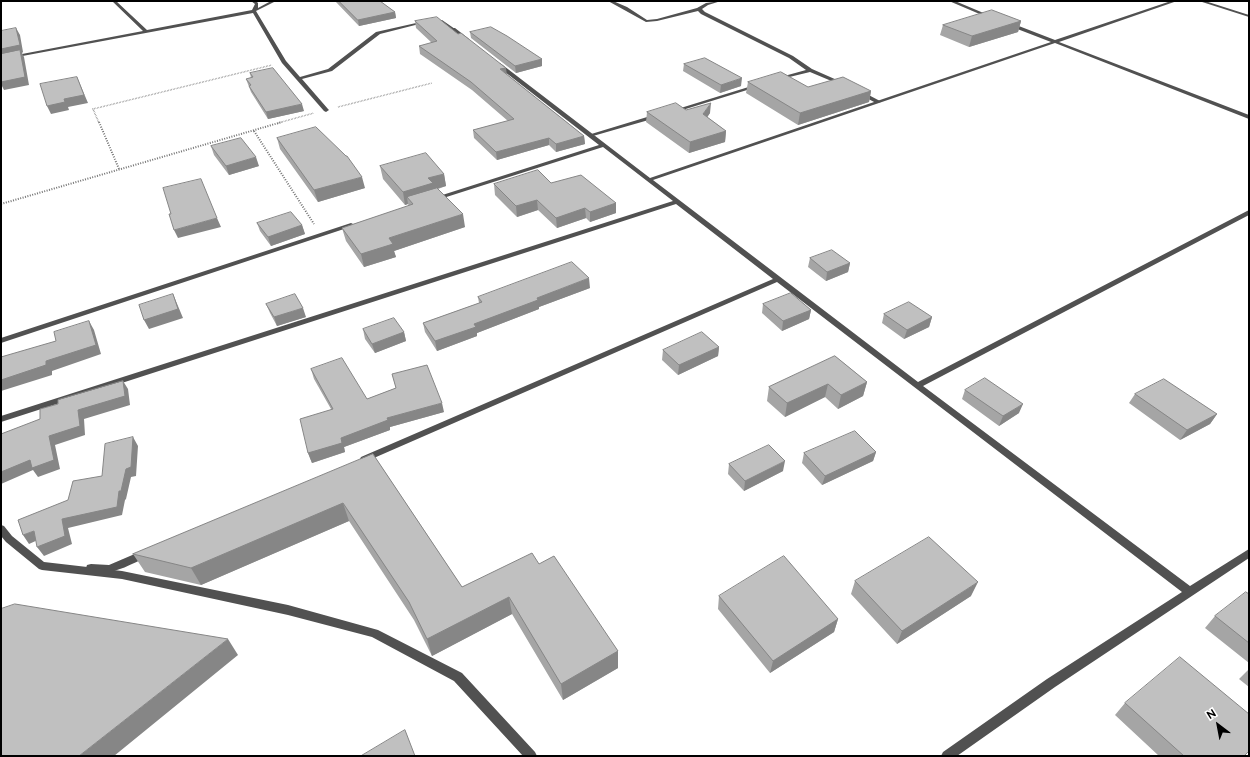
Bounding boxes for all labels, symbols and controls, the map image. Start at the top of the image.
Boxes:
north arrow [1198,705,1238,745]
text: N [1204,707,1218,722]

